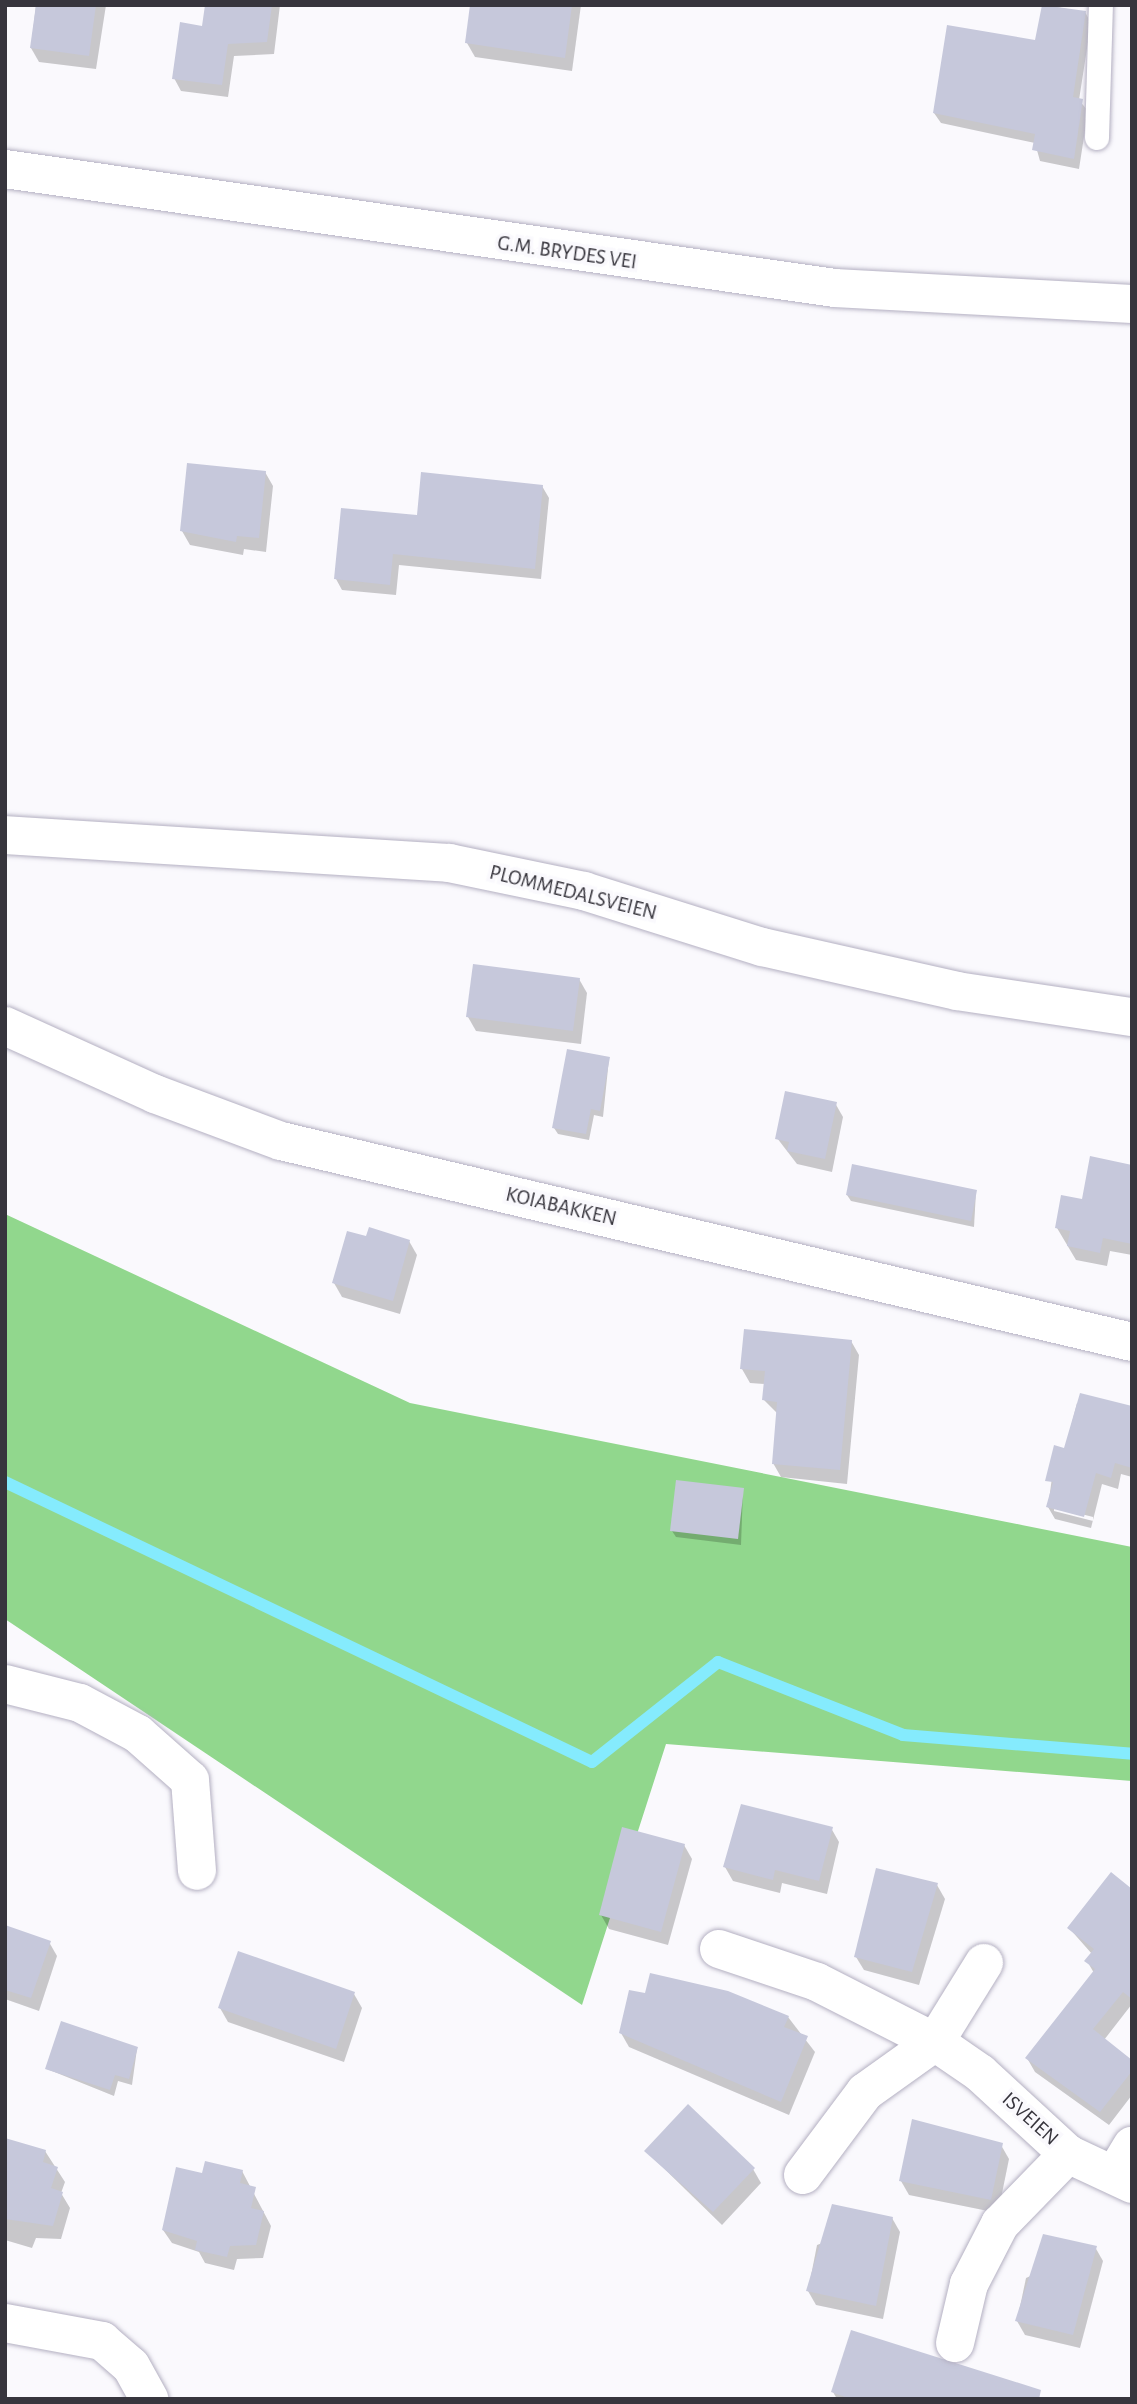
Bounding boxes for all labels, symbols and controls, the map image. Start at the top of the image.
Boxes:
street label: G.M. BRYDES VEI [496,231,638,275]
street label: PLOMMEDALSVEIEN [487,860,659,926]
street label: KOIABAKKEN [503,1182,619,1232]
street label: ISVEIEN [996,2087,1064,2151]

